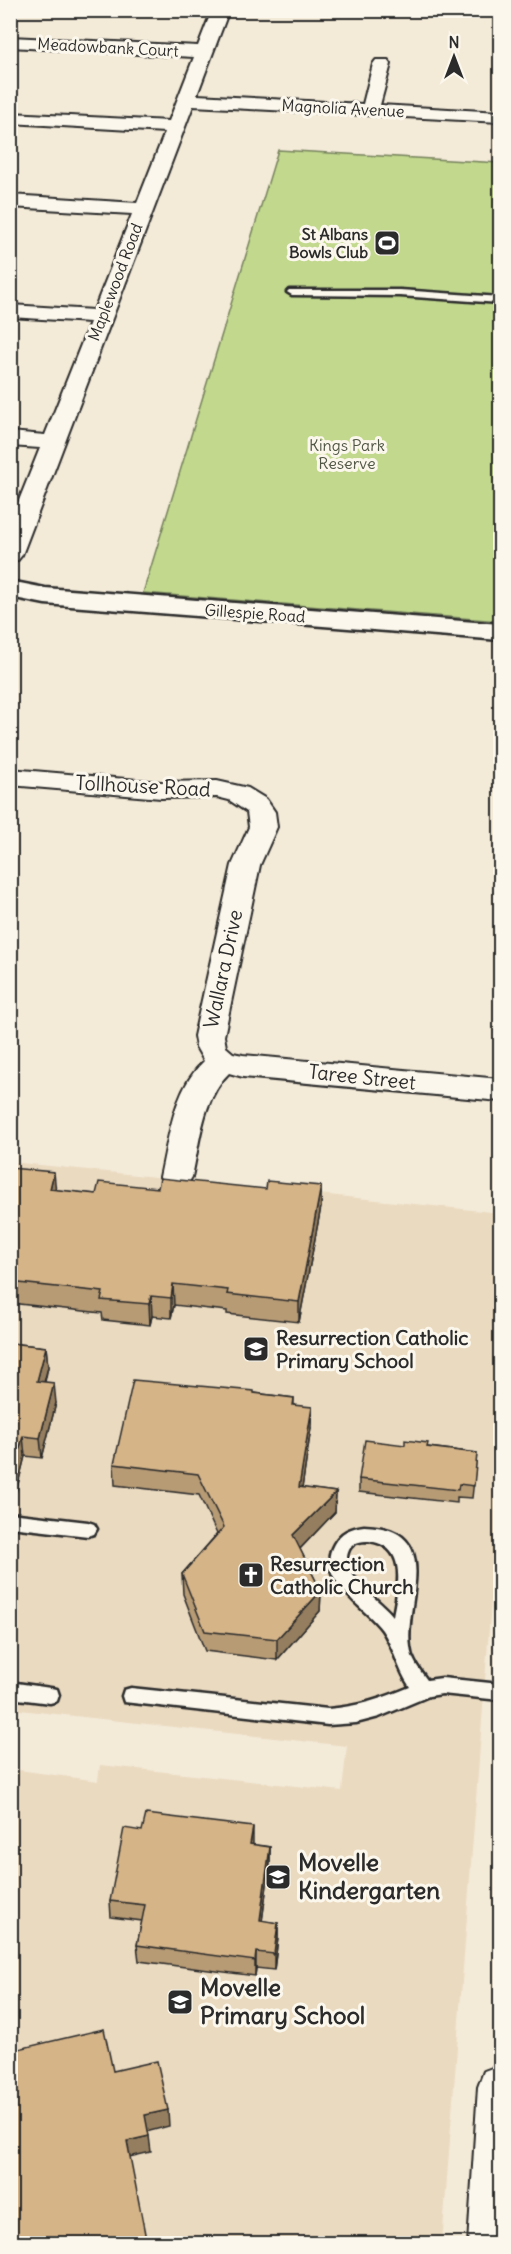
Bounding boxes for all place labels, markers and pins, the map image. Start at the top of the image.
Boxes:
place label: St Albans Bowls Club [289,224,368,262]
sports icon: St Albans Bowls Club [372,228,402,258]
place label: Resurrection Catholic Primary School [276,1325,468,1373]
school or university icon: Resurrection Catholic Primary School [241,1334,271,1364]
place label: Resurrection Catholic Church [270,1551,414,1599]
church icon: Resurrection Catholic Church [236,1560,266,1590]
place label: Movelle Kindergarten [298,1847,440,1905]
school or university icon: Movelle Kindergarten [263,1862,293,1892]
place label: Movelle Primary School [200,1972,365,2030]
school or university icon: Movelle Primary School [165,1987,195,2017]

